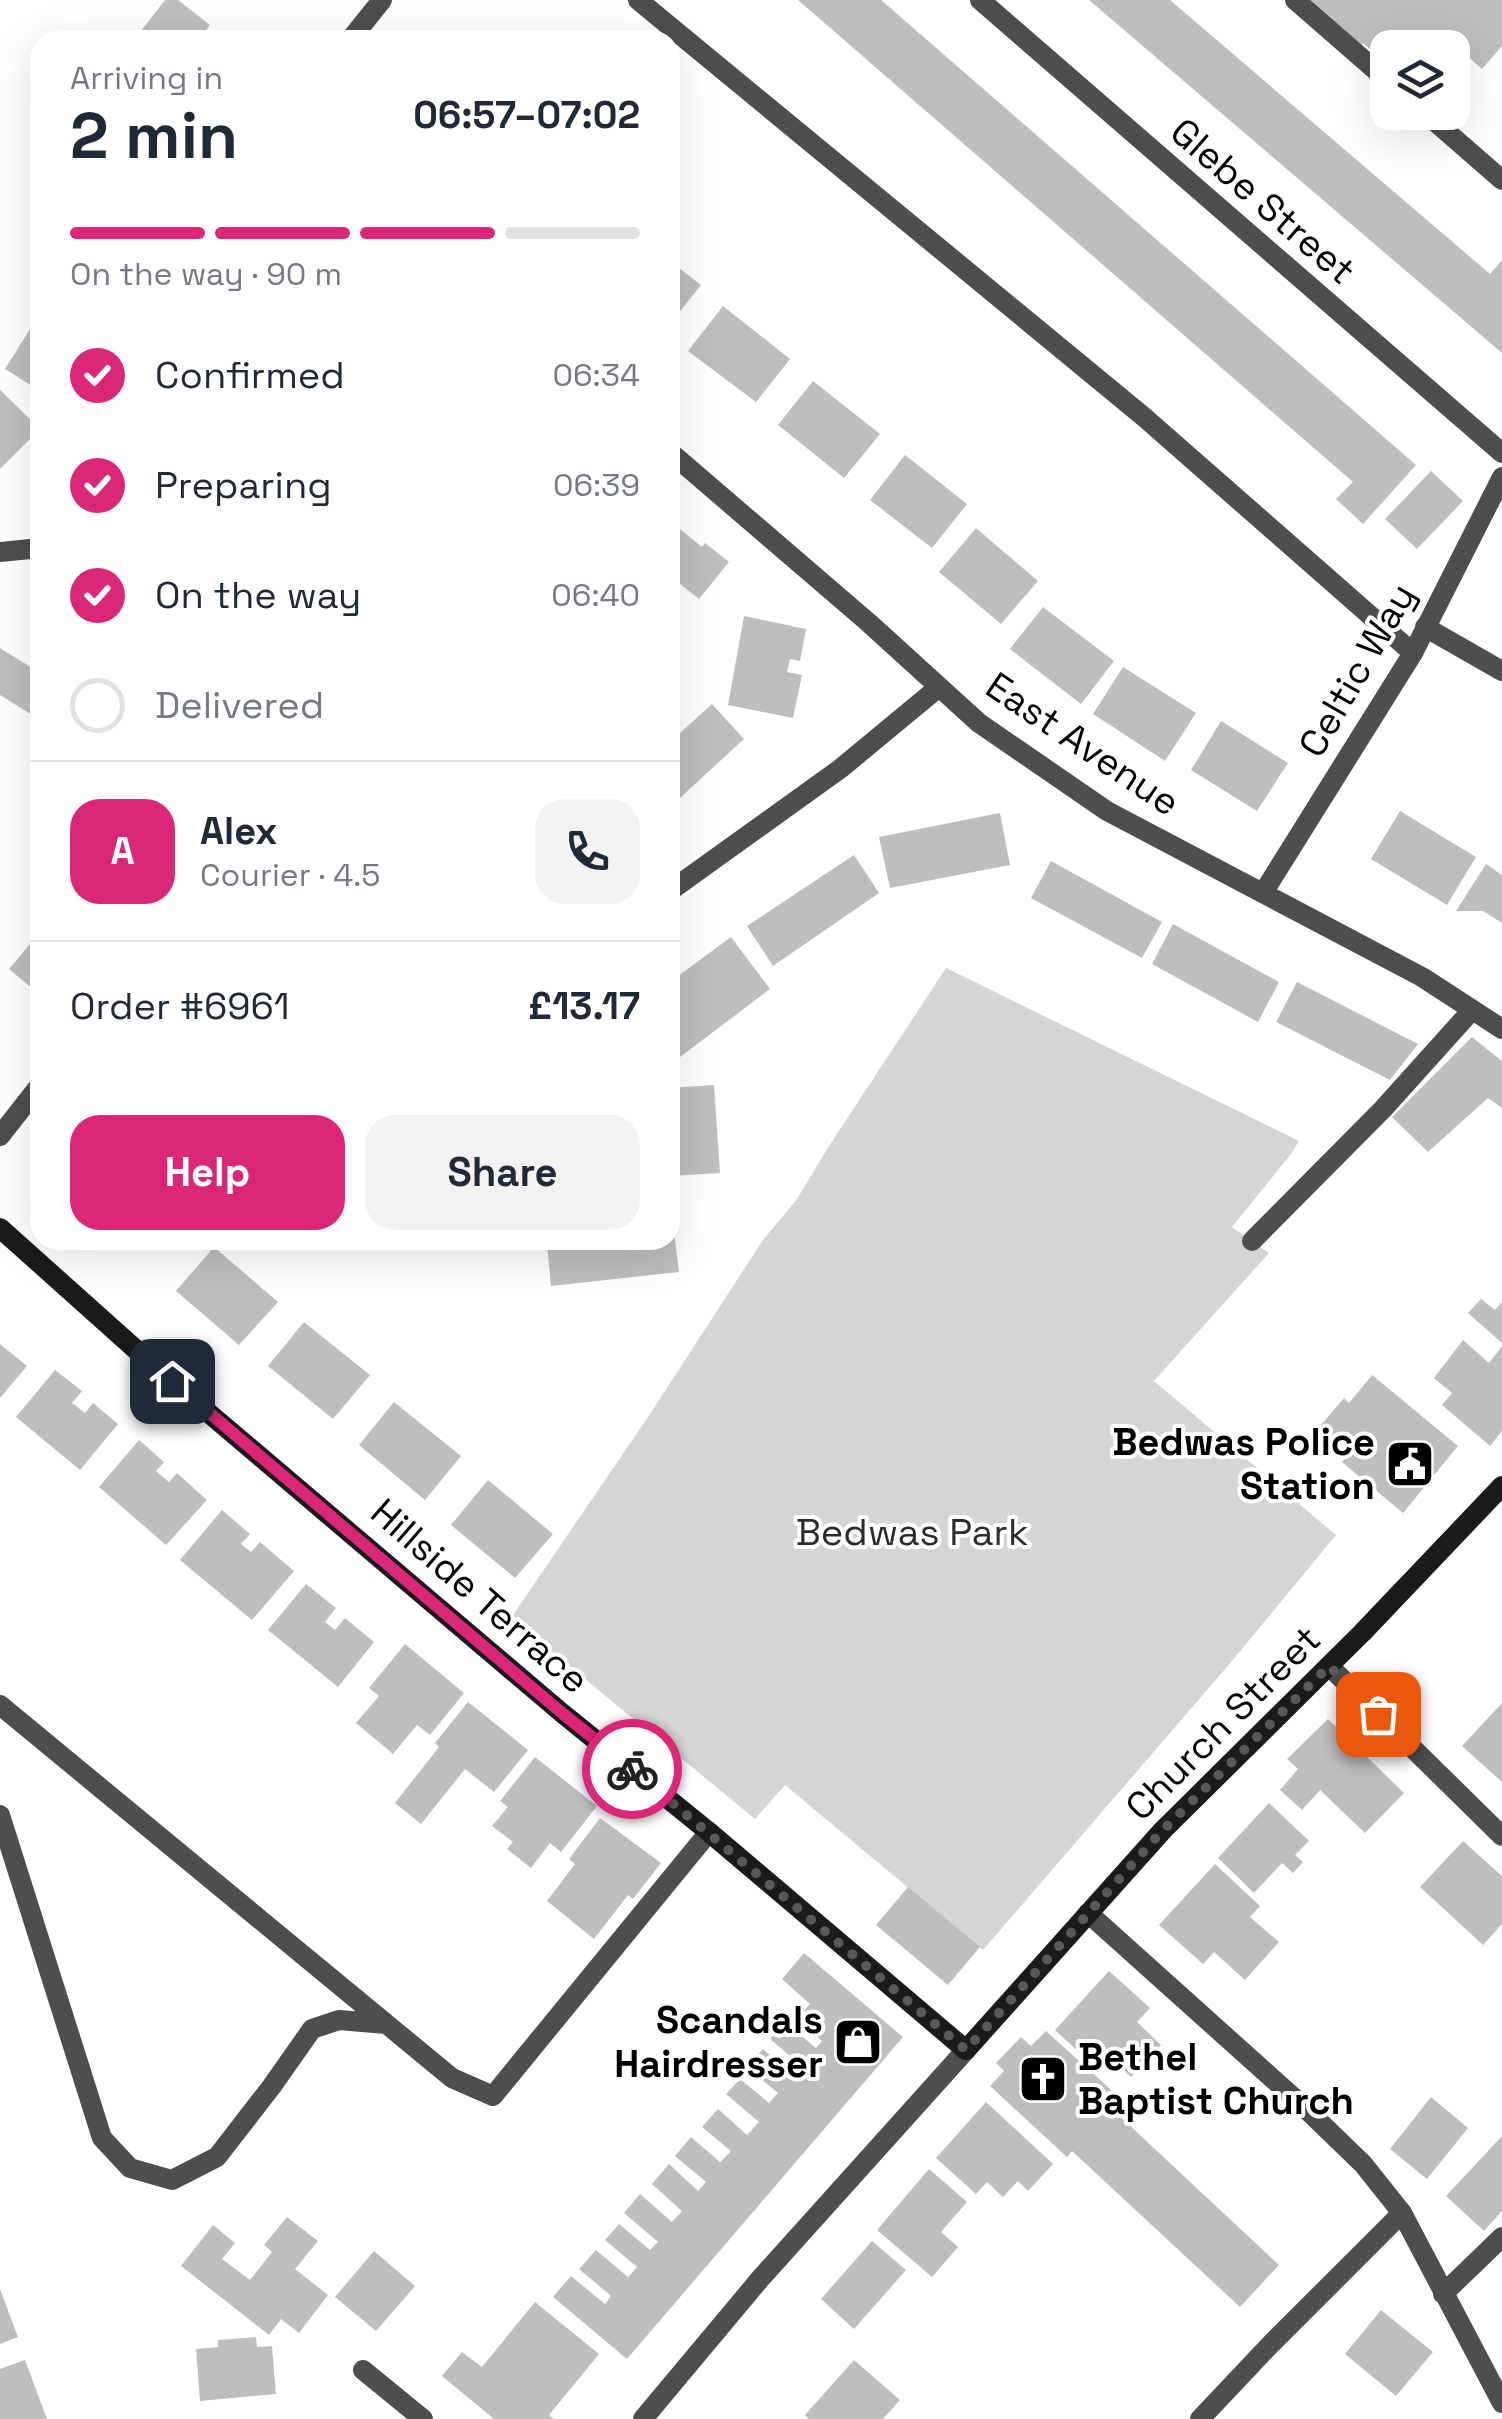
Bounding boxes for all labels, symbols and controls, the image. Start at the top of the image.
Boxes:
map controls [1370,30,1470,130]
button: layers [1370,30,1470,130]
text: Arriving in [70,58,223,98]
text: 06:57–07:02 [413,91,640,139]
text: 2 min [70,94,238,177]
street label: Glebe Street [1161,108,1365,294]
text: On the way · 90 m [70,254,342,294]
icon: check [70,348,125,403]
text: Confirmed [155,351,345,399]
text: 06:34 [552,355,640,395]
icon: check [70,458,125,513]
text: Preparing [155,461,332,509]
text: 06:39 [553,465,640,505]
icon: check [70,568,125,623]
text: On the way [155,571,361,619]
text: 06:40 [551,575,640,615]
street label: Celtic Way [1288,575,1426,765]
street label: East Avenue [977,662,1189,826]
text: Delivered [155,681,324,729]
button: phone [535,799,640,904]
text: Alex [200,807,277,855]
text: A [110,827,135,875]
text: Courier · 4.5 [200,855,381,895]
text: Order #6961 [70,982,290,1030]
text: £13.17 [528,982,640,1030]
button: Help [70,1115,345,1230]
button: Share [365,1115,640,1230]
pin [130,1339,215,1424]
icon: home [145,1354,200,1409]
place label: Bedwas Police Station [1112,1418,1375,1510]
public building icon: Bedwas Police Station [1384,1438,1436,1490]
street label: Hillside Terrace [361,1488,599,1704]
park label: Bedwas Park [796,1508,1028,1556]
street label: Church Street [1115,1615,1331,1831]
pin [1336,1672,1421,1757]
icon: bag [1351,1687,1406,1742]
courier [582,1719,682,1819]
icon: bike [605,1742,660,1797]
place label: Scandals Hairdresser [614,1996,823,2088]
shop icon: Scandals Hairdresser [832,2016,884,2068]
place label: Bethel Baptist Church [1078,2033,1354,2125]
church icon: Bethel Baptist Church [1017,2053,1069,2105]

